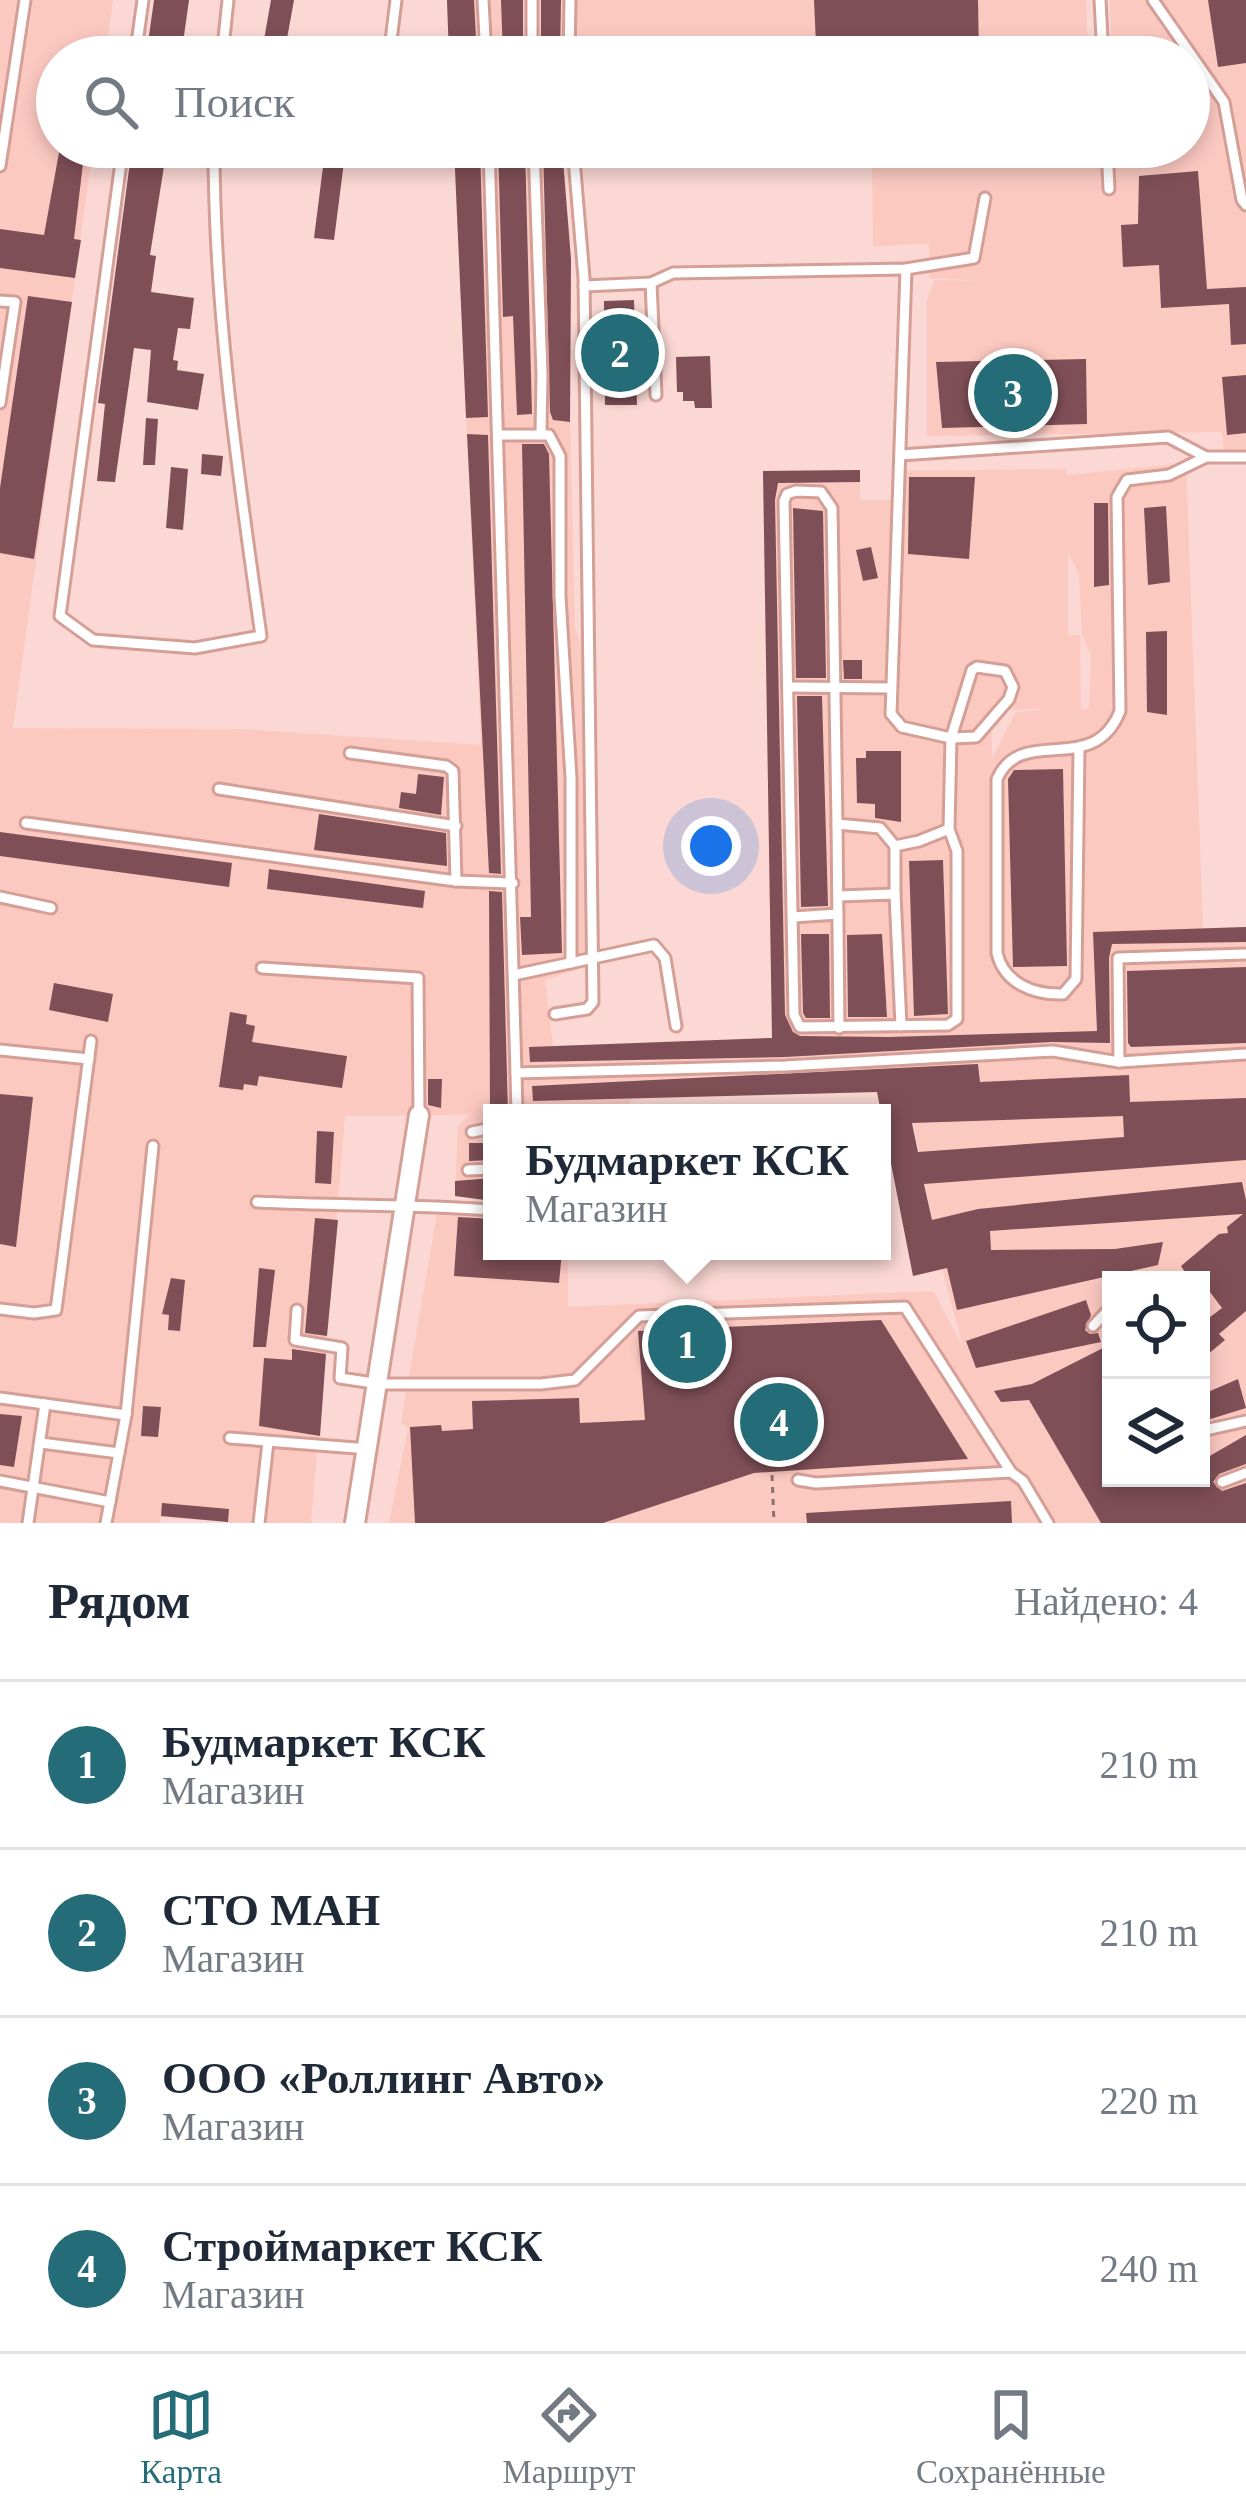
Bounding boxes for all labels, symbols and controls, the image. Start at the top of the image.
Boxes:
search box [36,36,1210,168]
icon: search [78,69,144,135]
text: Поиск [174,77,295,127]
pin: 2 [581,308,659,398]
pin: 3 [974,348,1052,438]
your location [681,816,741,876]
popup [483,1104,891,1260]
text: Будмаркет КСК [525,1135,849,1185]
text: Магазин [525,1187,668,1230]
map controls [1102,1271,1210,1487]
button: locate [1102,1271,1210,1379]
pin: 1 [648,1299,726,1389]
pin: 4 [740,1377,818,1467]
button: layers [1102,1379,1210,1487]
text: Рядом [48,1573,191,1629]
text: Найдено: 4 [1014,1580,1198,1623]
text: Будмаркет КСК [162,1717,486,1767]
text: 1 [77,1743,97,1786]
text: 210 m [1099,1743,1198,1786]
text: Магазин [162,1769,304,1812]
text: СТО МАН [162,1885,380,1935]
text: 2 [77,1911,97,1954]
text: 210 m [1099,1911,1198,1954]
text: Магазин [162,1937,304,1980]
text: ООО «Роллинг Авто» [162,2053,605,2103]
text: 3 [77,2079,97,2122]
text: 220 m [1099,2079,1198,2122]
text: Магазин [162,2105,304,2148]
text: Строймаркет КСК [162,2221,543,2271]
text: 4 [77,2247,97,2290]
text: 240 m [1099,2247,1198,2290]
text: Магазин [162,2273,304,2316]
tab: Карта [140,2382,222,2491]
tab: Маршрут [503,2382,635,2491]
tab: Сохранённые [916,2382,1106,2491]

